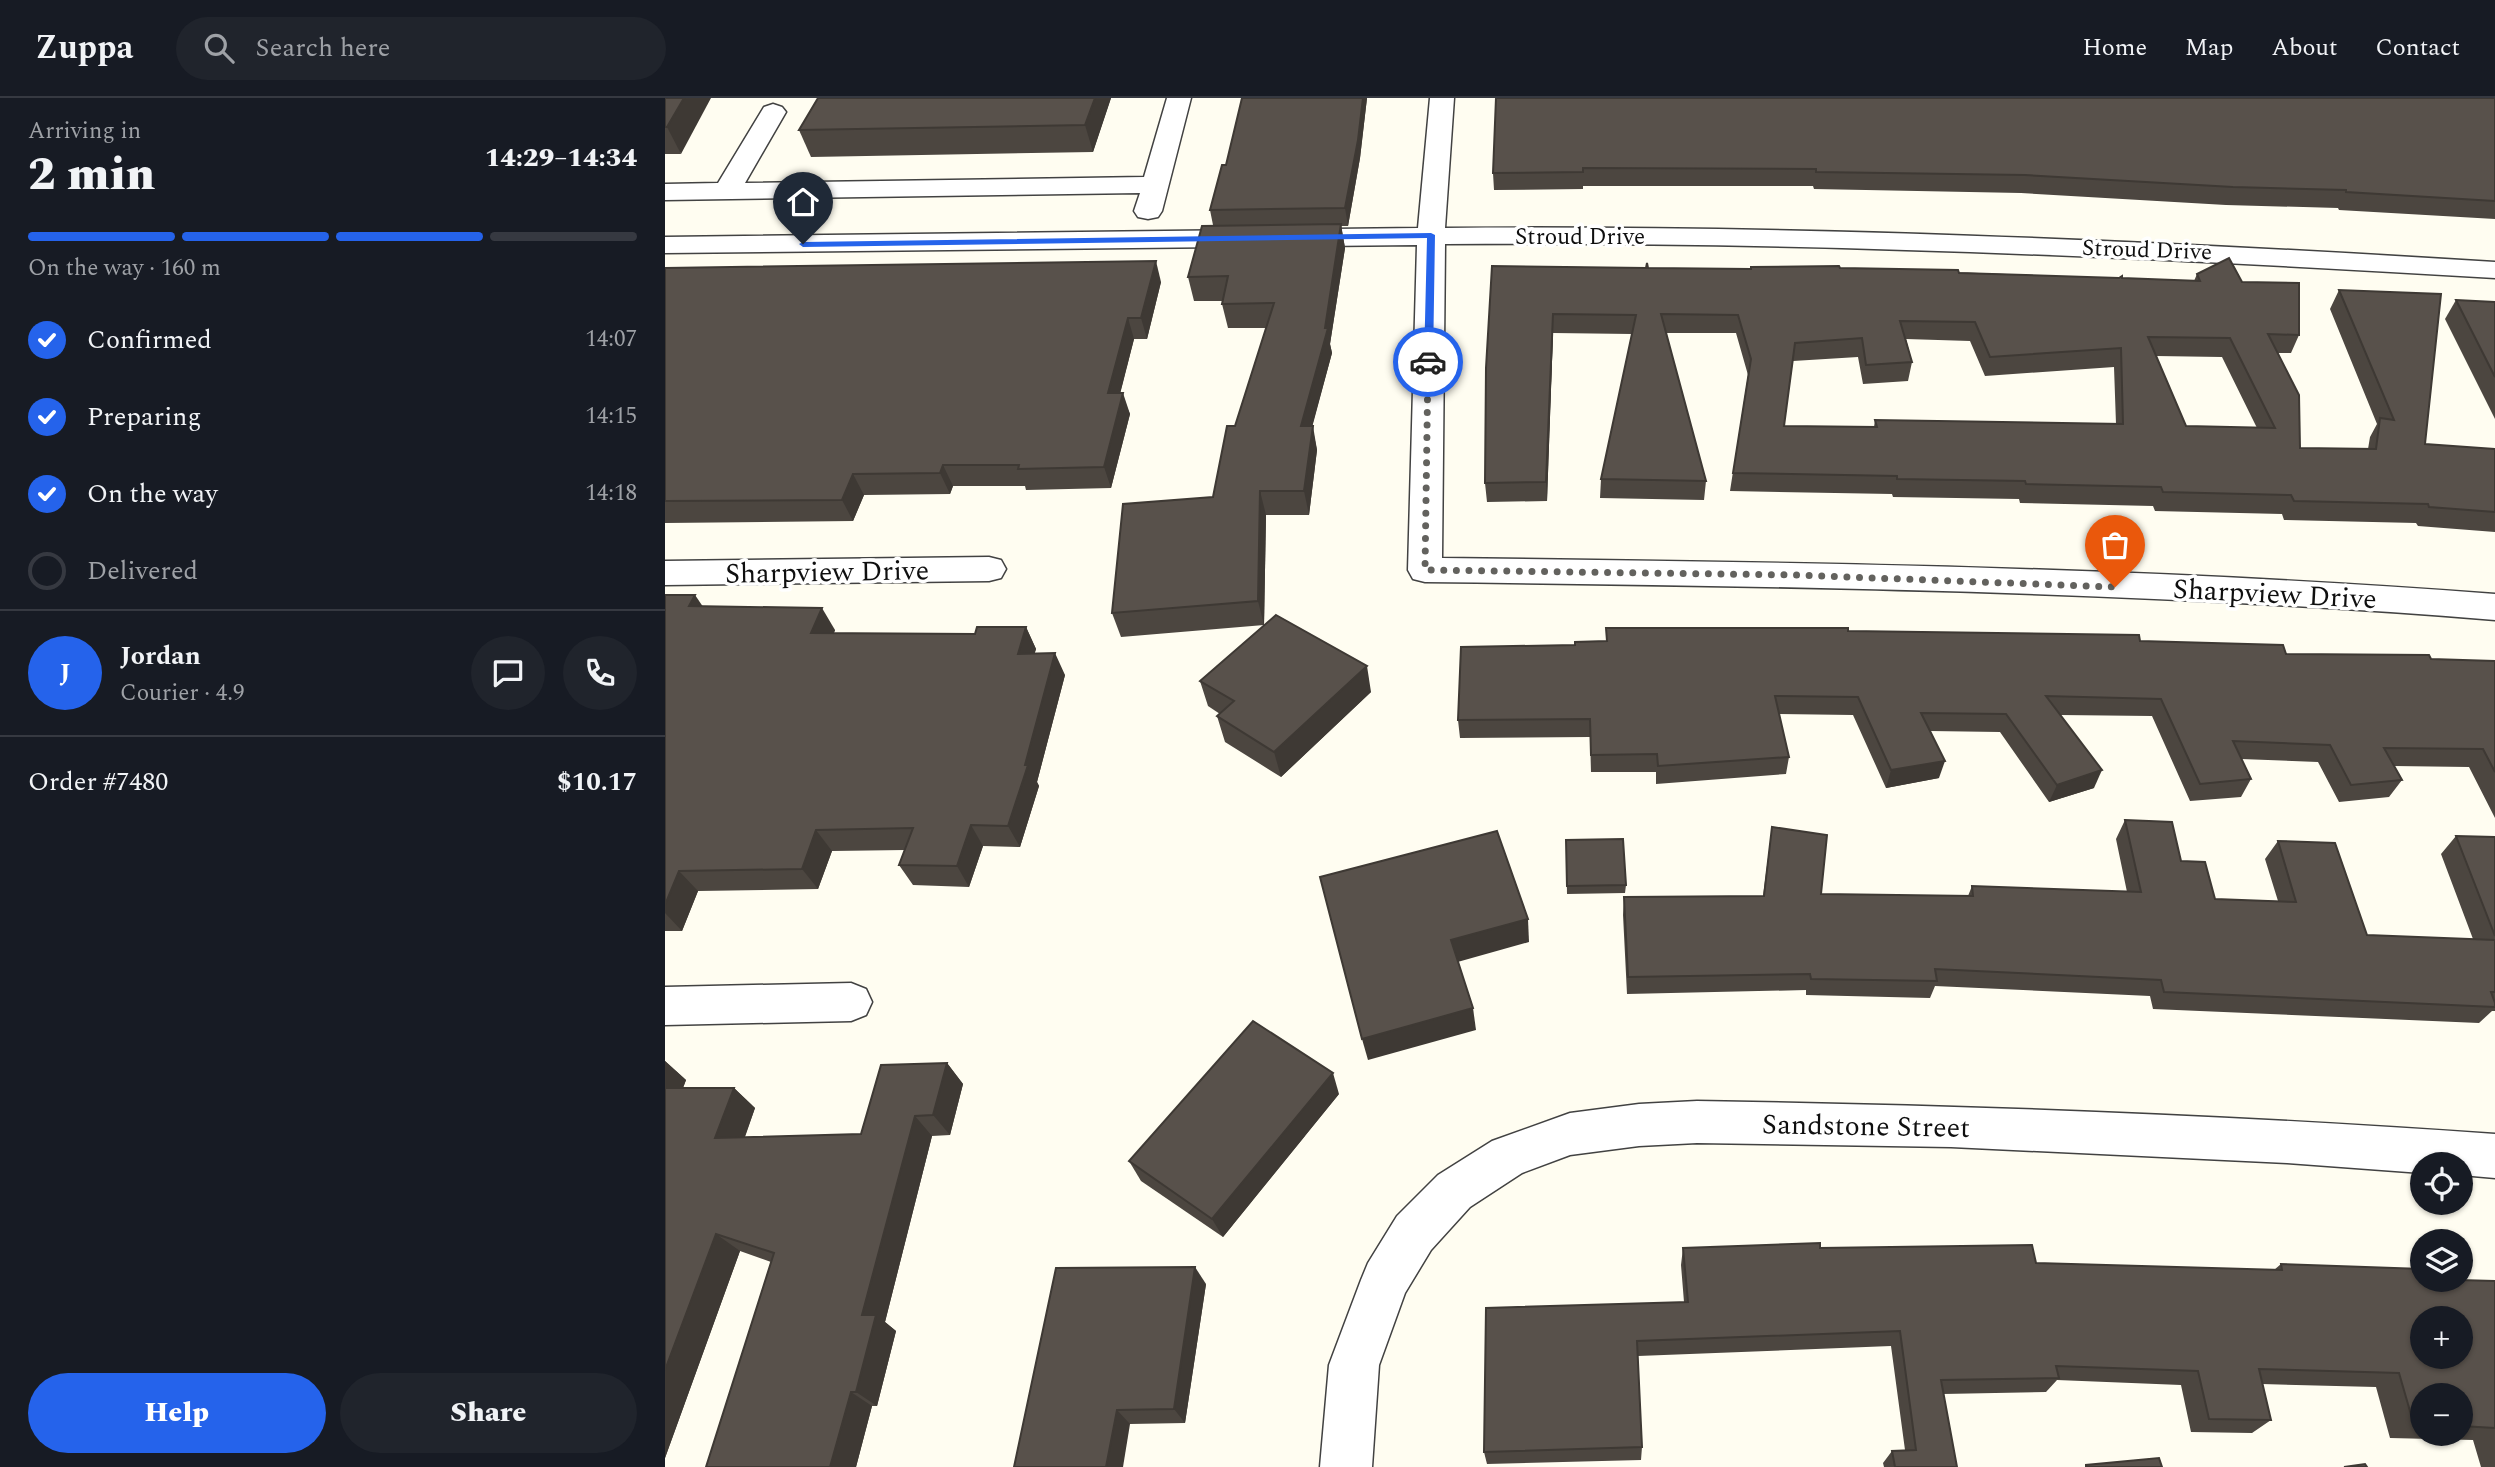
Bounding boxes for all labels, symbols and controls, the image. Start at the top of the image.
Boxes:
search box [176,17,666,80]
text: Zuppa [35,23,134,73]
text: Search here [256,28,390,68]
icon: search [200,29,238,67]
text: Home [2082,30,2147,66]
text: Map [2185,30,2233,66]
text: About [2271,30,2337,66]
text: Contact [2375,30,2460,66]
text: Arriving in [28,114,141,149]
text: 14:29–14:34 [485,138,637,178]
text: 2 min [28,140,155,210]
pin [773,172,833,244]
icon: home [784,183,822,221]
street label: Stroud Drive [1515,220,1645,255]
street label: Stroud Drive [2081,231,2213,270]
text: On the way · 160 m [28,251,221,286]
text: Confirmed [87,320,212,360]
icon: check [28,321,66,359]
text: 14:07 [585,322,637,357]
courier [1393,327,1463,397]
icon: car [1409,343,1447,381]
text: Preparing [87,397,201,437]
icon: check [28,398,66,436]
text: 14:15 [585,399,637,434]
text: On the way [87,474,218,514]
icon: check [28,475,66,513]
text: 14:18 [585,476,637,511]
pin [2085,515,2145,587]
icon: bag [2096,526,2134,564]
street label: Sharpview Drive [725,549,929,596]
text: Delivered [87,551,198,591]
street label: Sharpview Drive [2172,568,2378,621]
text: Jordan [120,636,201,676]
button: chat [471,636,545,710]
button: phone [563,636,637,710]
text: J [59,653,71,693]
text: Courier · 4.9 [120,676,245,711]
text: Order #7480 [28,762,168,802]
text: $10.17 [557,762,637,802]
street label: Sandstone Street [1761,1103,1971,1150]
map controls [2410,1152,2473,1446]
button: locate [2410,1152,2473,1215]
button: layers [2410,1229,2473,1292]
button: + [2410,1306,2473,1369]
button: Help [28,1373,326,1453]
button: Share [340,1373,637,1453]
button: − [2410,1383,2473,1446]

